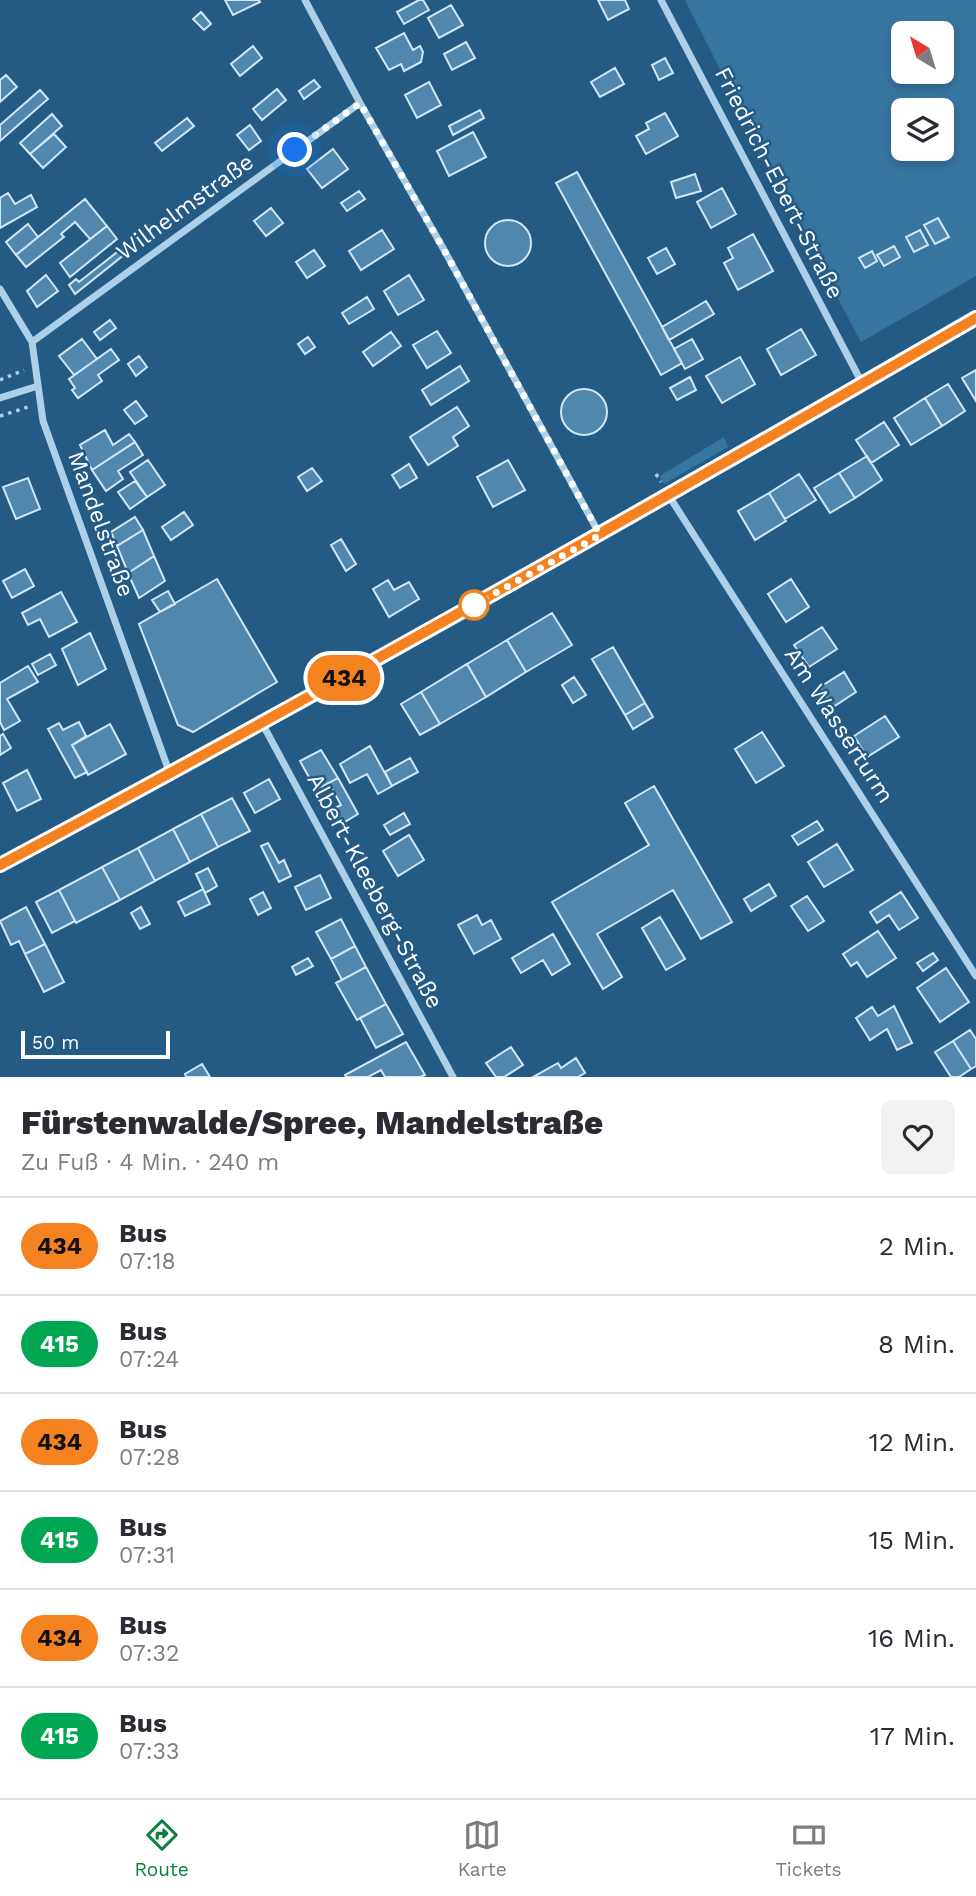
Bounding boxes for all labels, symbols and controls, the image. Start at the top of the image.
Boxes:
north arrow [891,21,954,84]
map controls [891,21,954,161]
street label: Friedrich-Ebert-Straße [709,63,849,303]
button: layers [891,98,954,161]
your location [277,132,312,167]
street label: Wilhelmstraße [111,148,259,266]
street label: Mandelstraße [62,448,140,600]
unlabelled marker [459,590,489,620]
street label: Am Wasserturm [779,642,899,808]
line badge: 434 [304,655,384,701]
text: 434 [321,664,367,692]
street label: Albert-Kleeberg-Straße [302,769,448,1013]
scale bar [21,1028,170,1060]
text: 50 m [32,1031,79,1054]
button: heart [881,1100,955,1174]
text: Fürstenwalde/Spree, Mandelstraße [21,1103,603,1142]
text: Zu Fuß · 4 Min. · 240 m [21,1149,279,1176]
text: Bus [119,1218,167,1248]
text: 2 Min. [879,1231,955,1261]
text: 434 [37,1232,82,1260]
text: 07:18 [119,1248,176,1275]
text: Bus [119,1316,167,1346]
text: 8 Min. [878,1329,955,1359]
text: 415 [40,1330,79,1358]
text: 07:24 [119,1346,179,1373]
text: Bus [119,1414,167,1444]
text: 12 Min. [869,1427,955,1457]
text: 434 [37,1428,82,1456]
text: 07:28 [119,1444,180,1471]
text: Bus [119,1512,167,1542]
text: 15 Min. [869,1525,955,1555]
text: 415 [40,1526,79,1554]
text: 07:31 [119,1542,175,1569]
text: Bus [119,1610,167,1640]
text: 16 Min. [868,1623,955,1653]
text: 434 [37,1624,82,1652]
text: 07:32 [119,1640,179,1667]
text: Bus [119,1708,167,1738]
text: 17 Min. [870,1721,955,1751]
text: 415 [40,1722,79,1750]
text: 07:33 [119,1738,179,1765]
tab: Route [134,1816,189,1881]
tab: Karte [458,1816,507,1881]
tab: Tickets [776,1816,842,1881]

